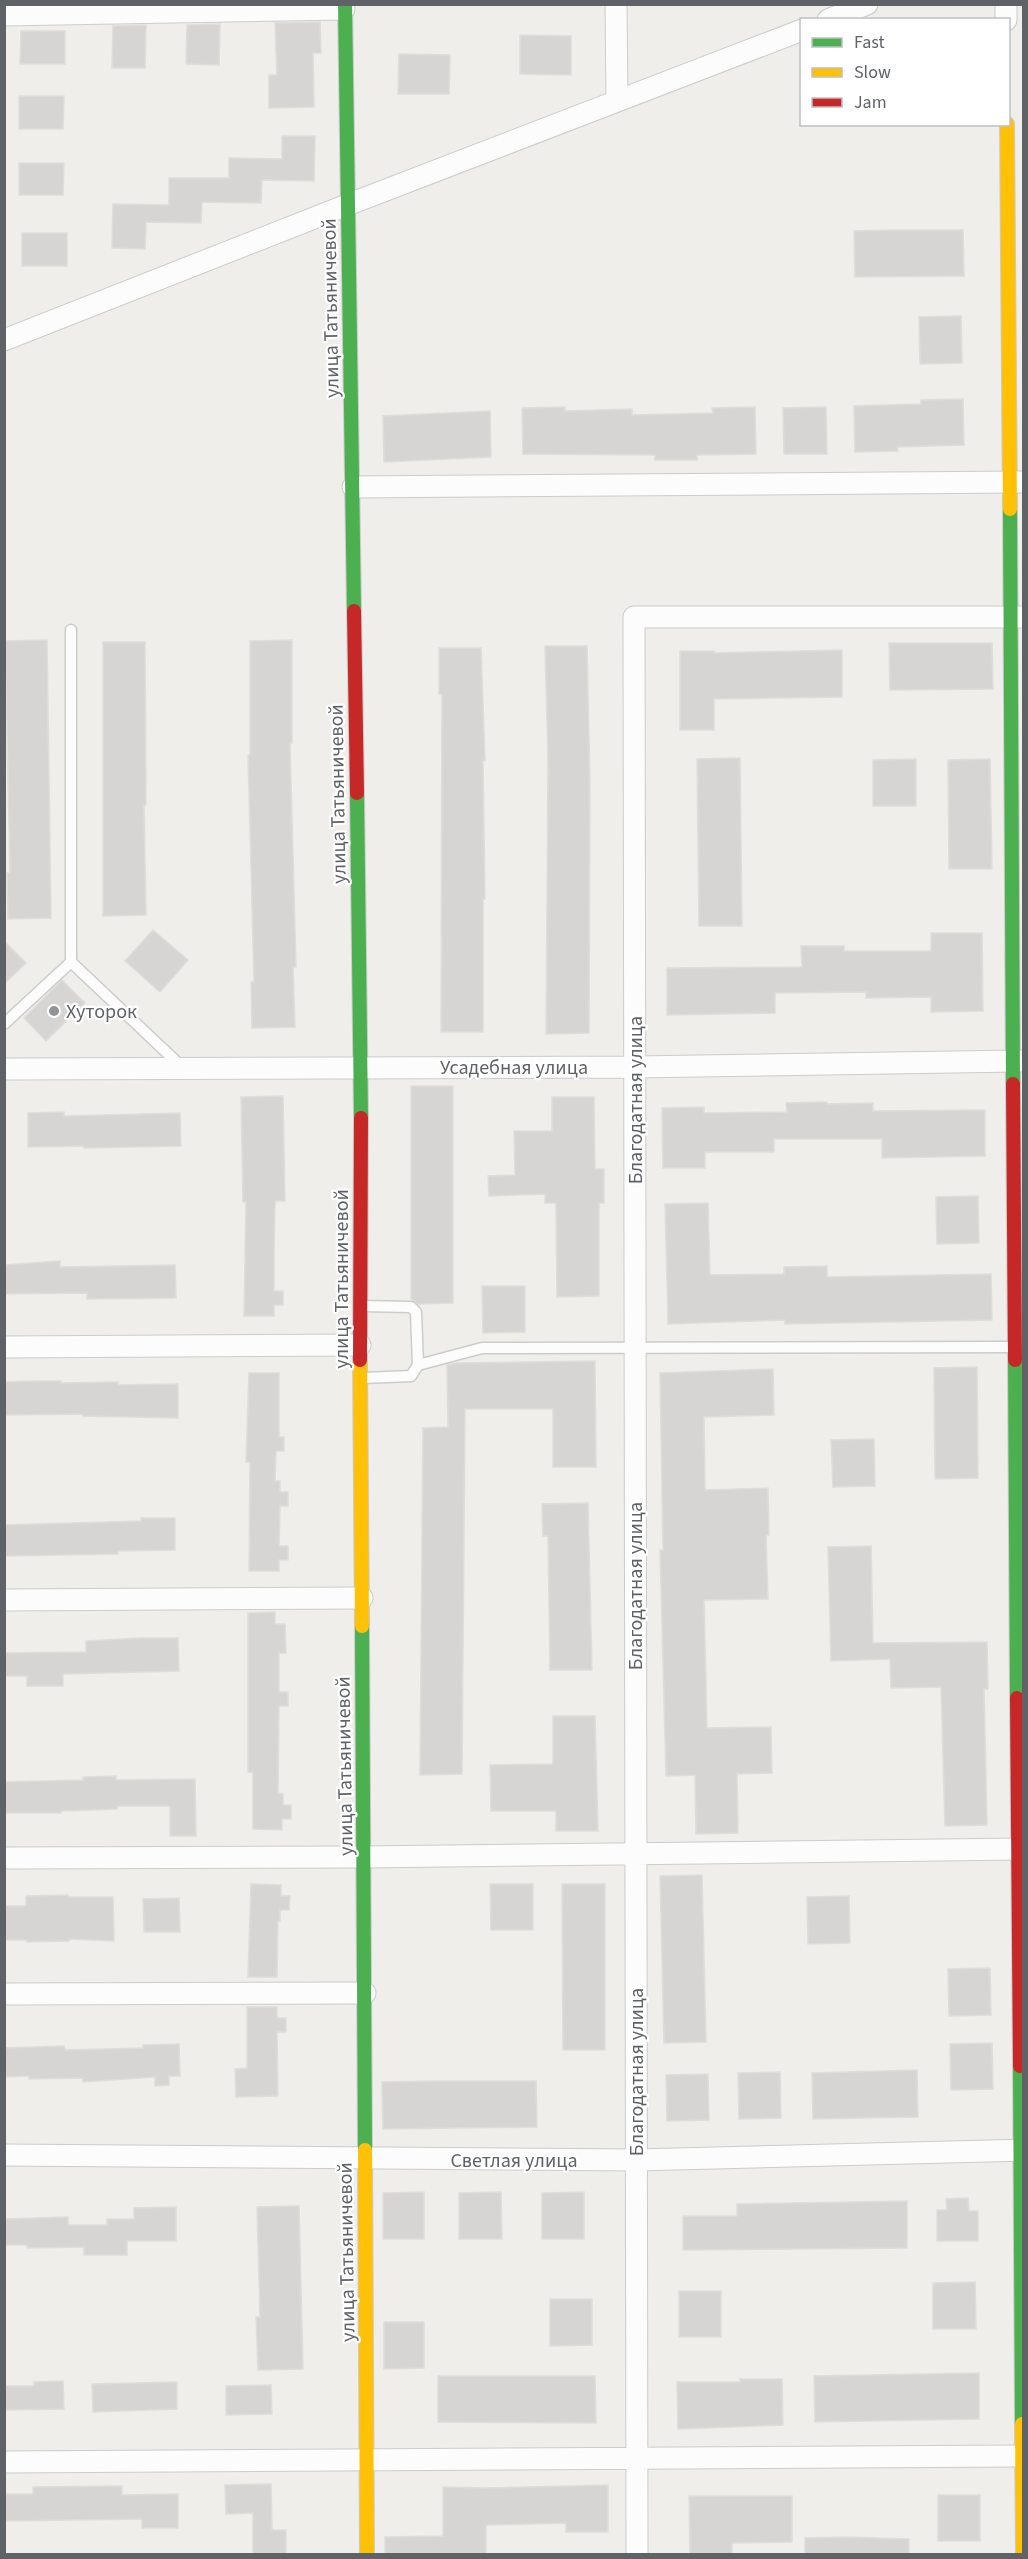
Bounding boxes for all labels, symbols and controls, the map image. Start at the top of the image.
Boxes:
legend [800,18,1010,126]
text: Fast [854,30,885,55]
text: Slow [854,60,891,85]
text: Jam [854,90,887,115]
street label: улица Татьяничевой [315,218,347,398]
street label: улица Татьяничевой [322,704,354,884]
place label: Хуторок [66,998,137,1026]
marker: Хуторок [47,1004,61,1018]
street label: Благодатная улица [622,1016,650,1184]
street label: Усадебная улица [440,1054,588,1082]
street label: улица Татьяничевой [328,1189,356,1369]
street label: Благодатная улица [622,1502,650,1670]
street label: улица Татьяничевой [329,1676,361,1856]
street label: Благодатная улица [623,1988,651,2156]
street label: Светлая улица [450,2147,578,2175]
street label: улица Татьяничевой [331,2162,363,2342]

